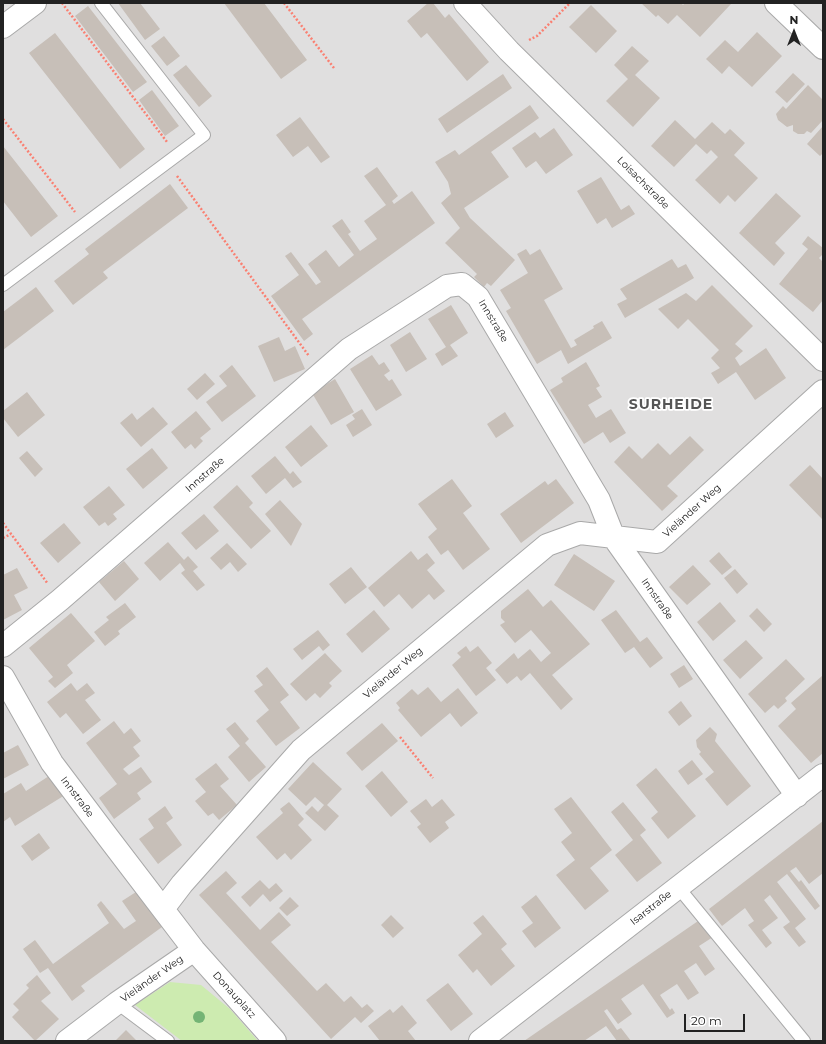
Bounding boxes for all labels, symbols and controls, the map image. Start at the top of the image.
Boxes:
north arrow [774,12,814,52]
text: N [790,13,798,27]
street label: Loisachstraße [614,154,672,212]
street label: Innstraße [476,297,510,345]
district label: SURHEIDE [629,397,713,413]
street label: Innstraße [183,455,227,495]
street label: Vieländer Weg [661,482,723,540]
street label: Innstraße [638,576,676,622]
street label: Vieländer Weg [361,645,425,701]
street label: Innstraße [58,774,96,820]
street label: Isarstraße [628,888,674,928]
street label: Vieländer Weg [118,953,186,1005]
street label: Donauplatz [210,969,258,1021]
scale bar [686,1006,747,1032]
text: 20 m [691,1013,722,1028]

